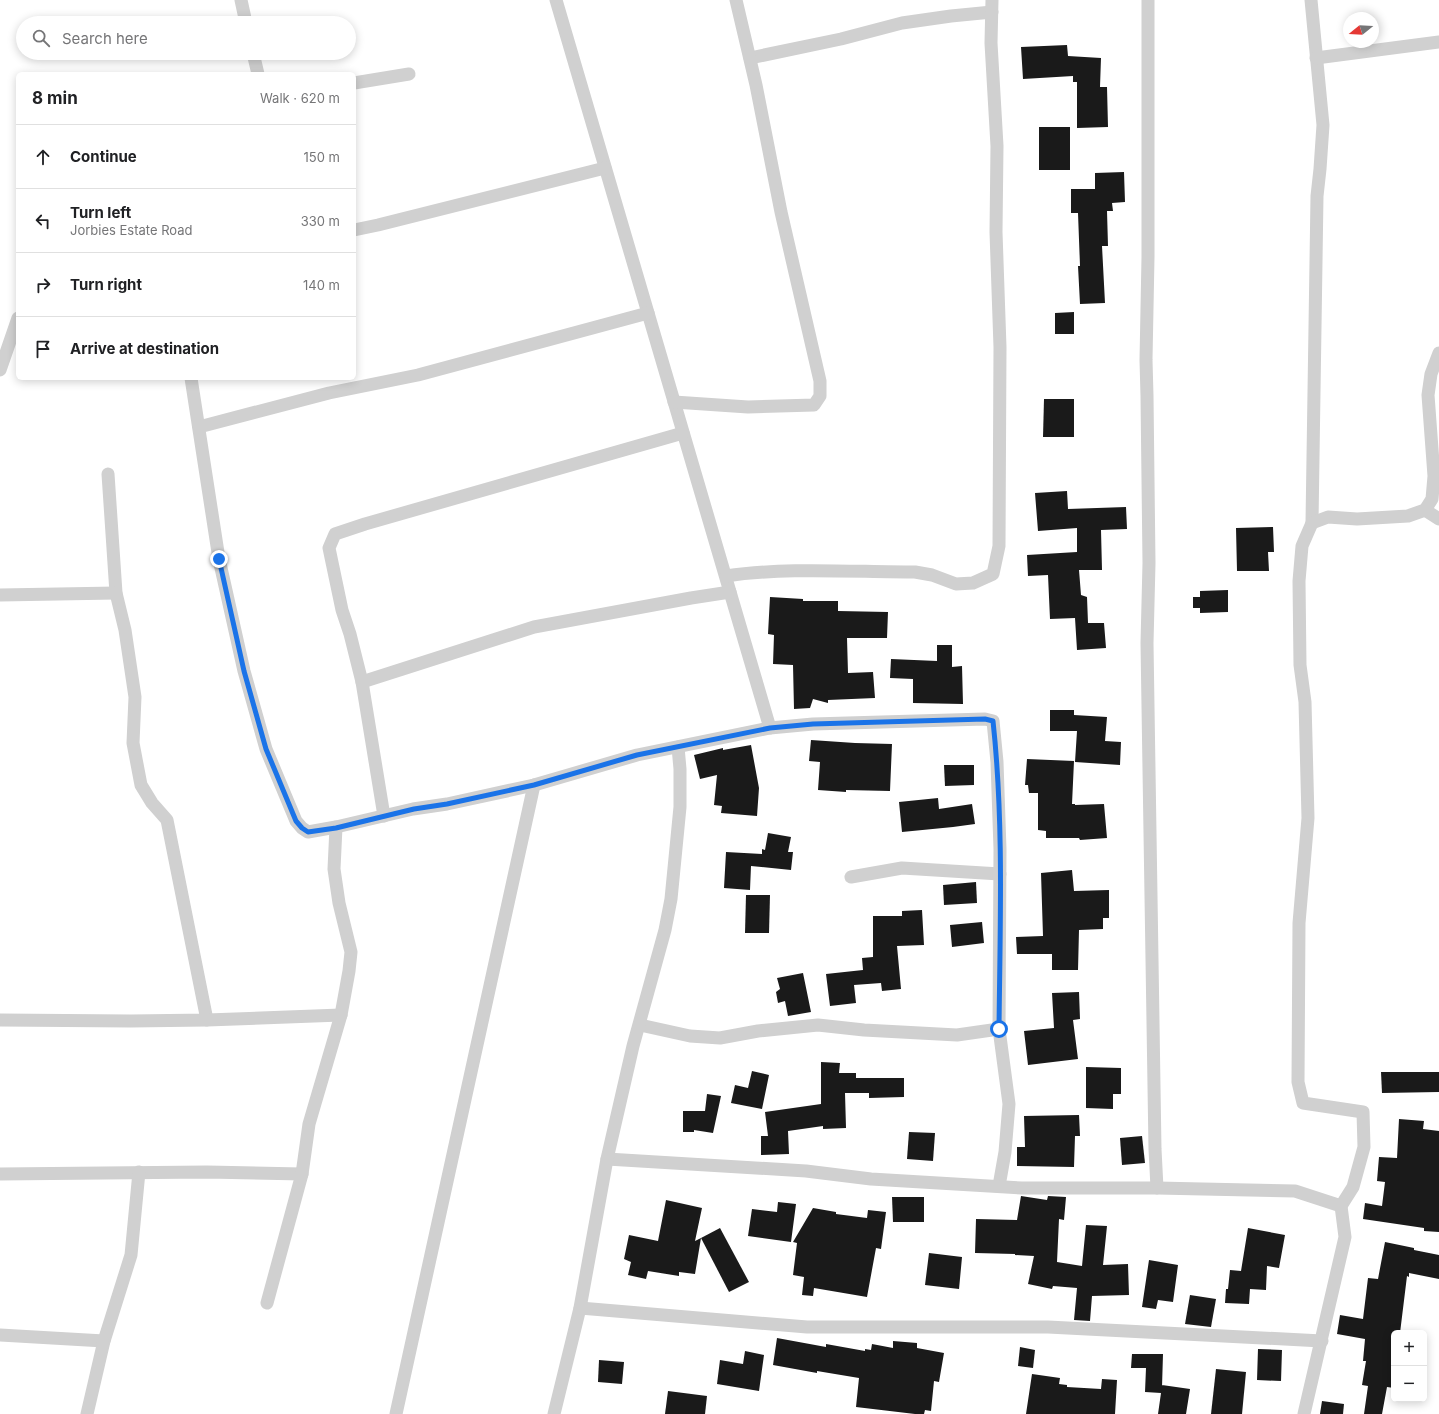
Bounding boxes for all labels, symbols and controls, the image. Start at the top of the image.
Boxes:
north arrow [1343,12,1379,48]
search box [16,16,356,60]
icon: search [30,27,52,49]
text: Search here [62,29,148,48]
text: 8 min [32,88,78,108]
text: Walk · 620 m [260,90,340,106]
icon: ahead [32,146,54,168]
text: Continue [70,147,137,166]
text: 150 m [304,149,340,165]
text: Turn left [70,203,131,222]
icon: left [32,210,54,232]
text: 330 m [301,213,340,229]
text: Jorbies Estate Road [70,222,193,238]
icon: right [32,274,54,296]
text: Turn right [70,275,142,294]
text: 140 m [303,277,340,293]
icon: arrive [32,338,54,360]
text: Arrive at destination [70,339,219,358]
route end [210,550,228,568]
route start [990,1020,1008,1038]
map controls [1391,1330,1427,1402]
button: + [1391,1330,1427,1366]
button: − [1391,1366,1427,1402]

